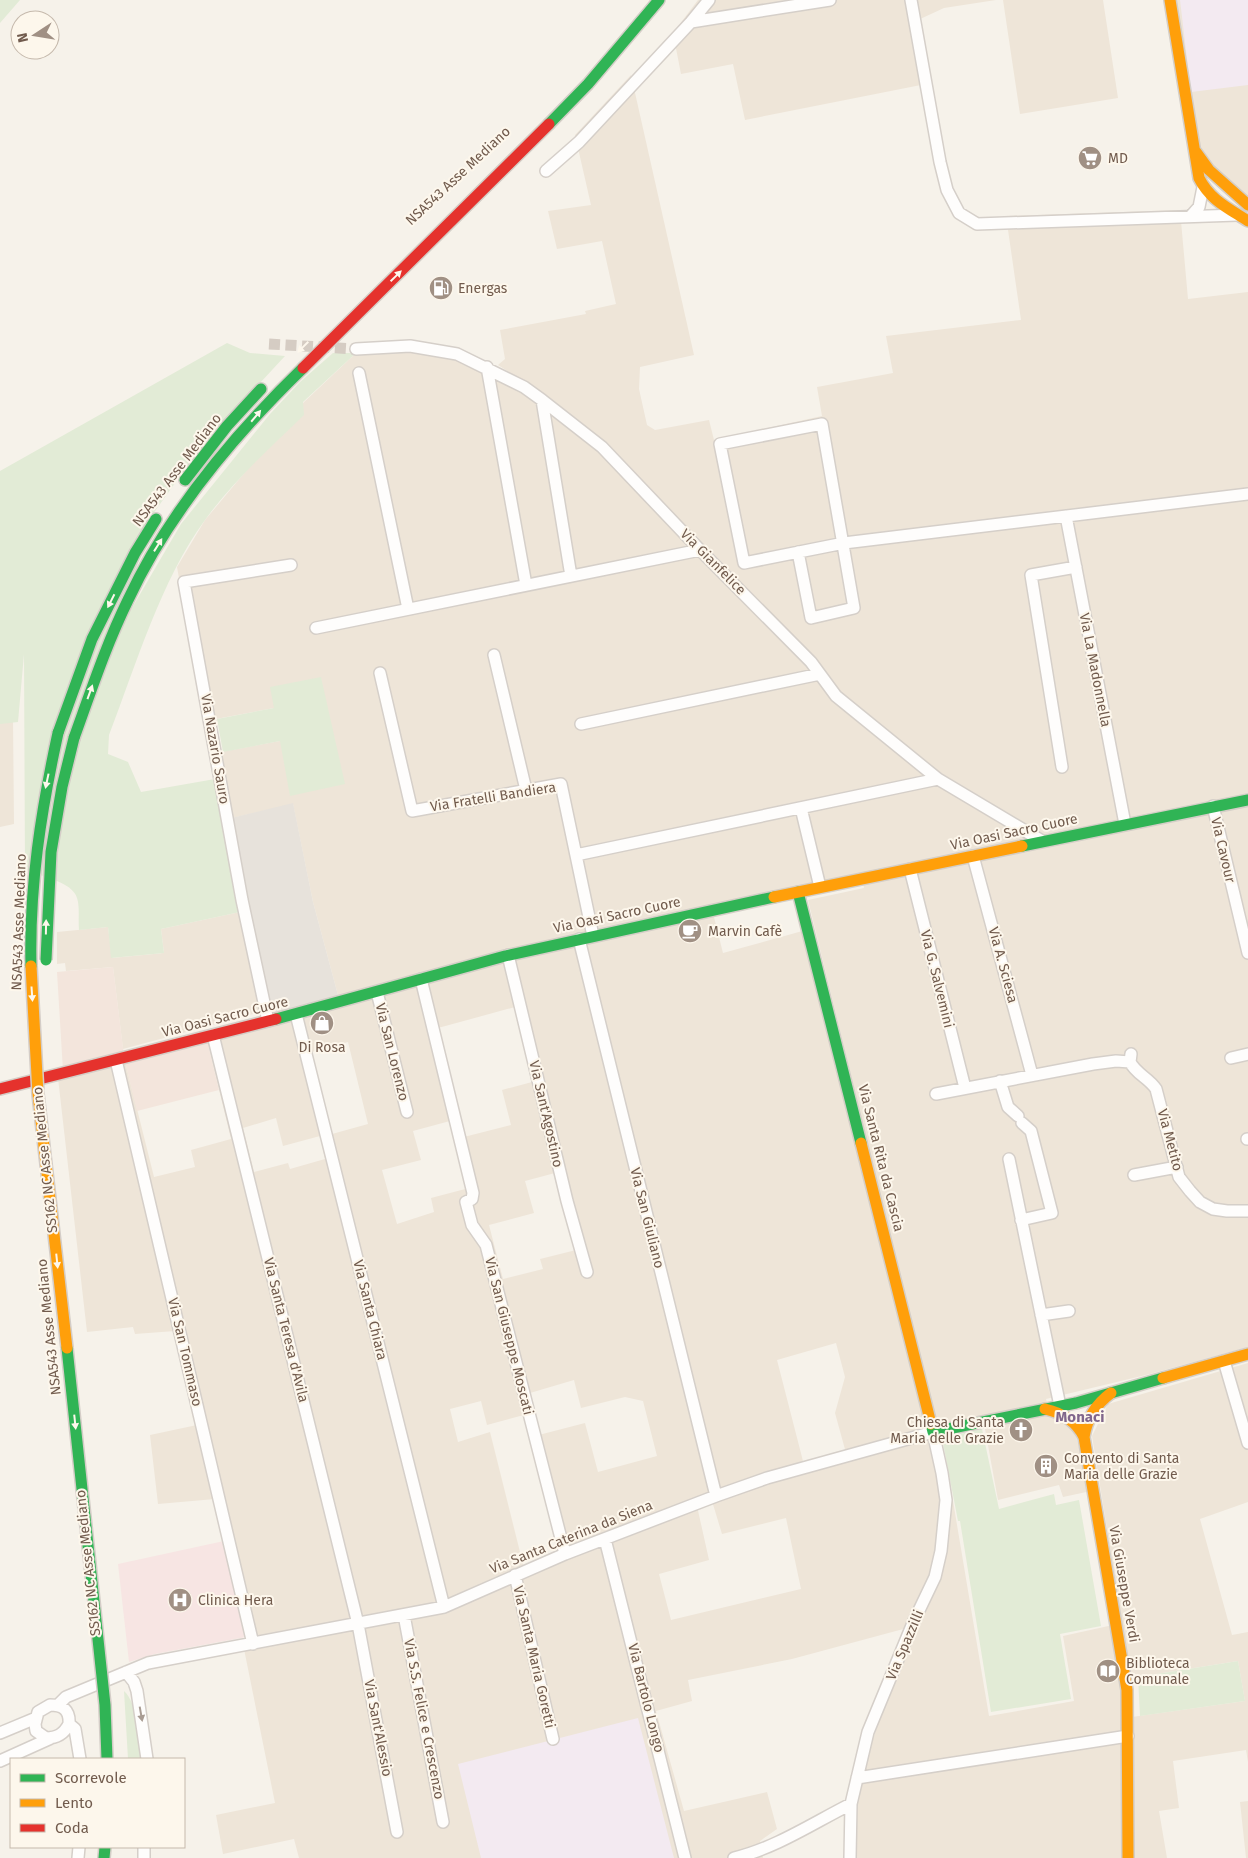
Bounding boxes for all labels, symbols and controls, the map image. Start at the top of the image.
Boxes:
north arrow [10,10,60,60]
text: N [13,31,32,44]
street label: NSA543 Asse Mediano [402,123,514,229]
supermarket icon: MD [1077,145,1103,171]
place label: MD [1108,150,1128,167]
one-way arrow [389,270,401,282]
fuel station icon: Energas [428,275,454,301]
place label: Energas [458,280,508,297]
one-way arrow [297,341,309,353]
street label: NSA543 Asse Mediano [129,410,225,530]
one-way arrow [251,410,262,423]
street label: Via Gianfelice [677,526,749,598]
one-way arrow [153,538,163,551]
one-way arrow [107,594,115,608]
street label: Via La Madonnella [1076,611,1114,729]
one-way arrow [86,684,94,699]
street label: Via Nazario Sauro [197,693,233,805]
one-way arrow [43,773,51,789]
street label: Via Fratelli Bandiera [429,779,557,815]
street label: Via Oasi Sacro Cuore [949,810,1079,854]
street label: Via Cavour [1207,816,1239,885]
street label: NSA543 Asse Mediano [8,853,30,991]
street label: Via Oasi Sacro Cuore [552,893,682,937]
one-way arrow [43,918,51,934]
cafe icon: Marvin Cafè [677,918,703,944]
place label: Marvin Cafè [708,923,782,940]
street label: Via A. Sciesa [985,925,1021,1005]
street label: Via G. Salvemini [917,928,957,1030]
one-way arrow [28,987,36,1003]
street label: Via Oasi Sacro Cuore [160,993,290,1041]
street label: Via San Lorenzo [372,1001,412,1103]
shop icon: Di Rosa [309,1010,335,1036]
place label: Di Rosa [298,1039,346,1056]
street label: Via Sant'Agostino [525,1059,567,1169]
street label: Via Santa Rita da Cascia [854,1083,908,1233]
street label: SS162 NC Asse Mediano [29,1086,61,1234]
street label: Via Metito [1154,1107,1186,1173]
street label: Via San Giuliano [626,1166,668,1270]
one-way arrow [53,1253,61,1269]
street label: Via San Giuseppe Moscati [481,1255,537,1417]
street label: Via Santa Teresa d'Avila [260,1256,312,1404]
street label: NSA543 Asse Mediano [33,1258,65,1396]
street label: Via Santa Chiara [349,1258,391,1362]
street label: Via San Tommaso [164,1296,206,1408]
district label: Monaci [1056,1408,1104,1426]
one-way arrow [71,1414,79,1430]
place label: Chiesa di Santa Maria delle Grazie [890,1414,1004,1447]
church icon: Chiesa di Santa Maria delle Grazie [1008,1417,1034,1443]
place label: Convento di Santa Maria delle Grazie [1064,1450,1179,1483]
building icon: Convento di Santa Maria delle Grazie [1033,1453,1059,1479]
street label: SS162 NC Asse Mediano [72,1489,104,1637]
street label: Via Santa Caterina da Siena [487,1496,655,1578]
street label: Via Giuseppe Verdi [1105,1524,1143,1644]
street label: Via Santa Maria Goretti [509,1584,559,1730]
hospital icon: Clinica Hera [167,1587,193,1613]
place label: Clinica Hera [198,1592,273,1609]
street label: Via Spazzilli [883,1607,927,1683]
street label: Via S.S. Felice e Crescenzo [400,1637,448,1801]
street label: Via Bartolo Longo [624,1642,668,1754]
place label: Biblioteca Comunale [1126,1655,1190,1688]
library icon: Biblioteca Comunale [1095,1658,1121,1684]
street label: Via Sant'Alessio [360,1678,396,1778]
one-way arrow [138,1706,146,1722]
legend [10,1758,185,1848]
text: Scorrevole [55,1769,127,1787]
text: Lento [55,1794,93,1812]
text: Coda [55,1819,89,1837]

